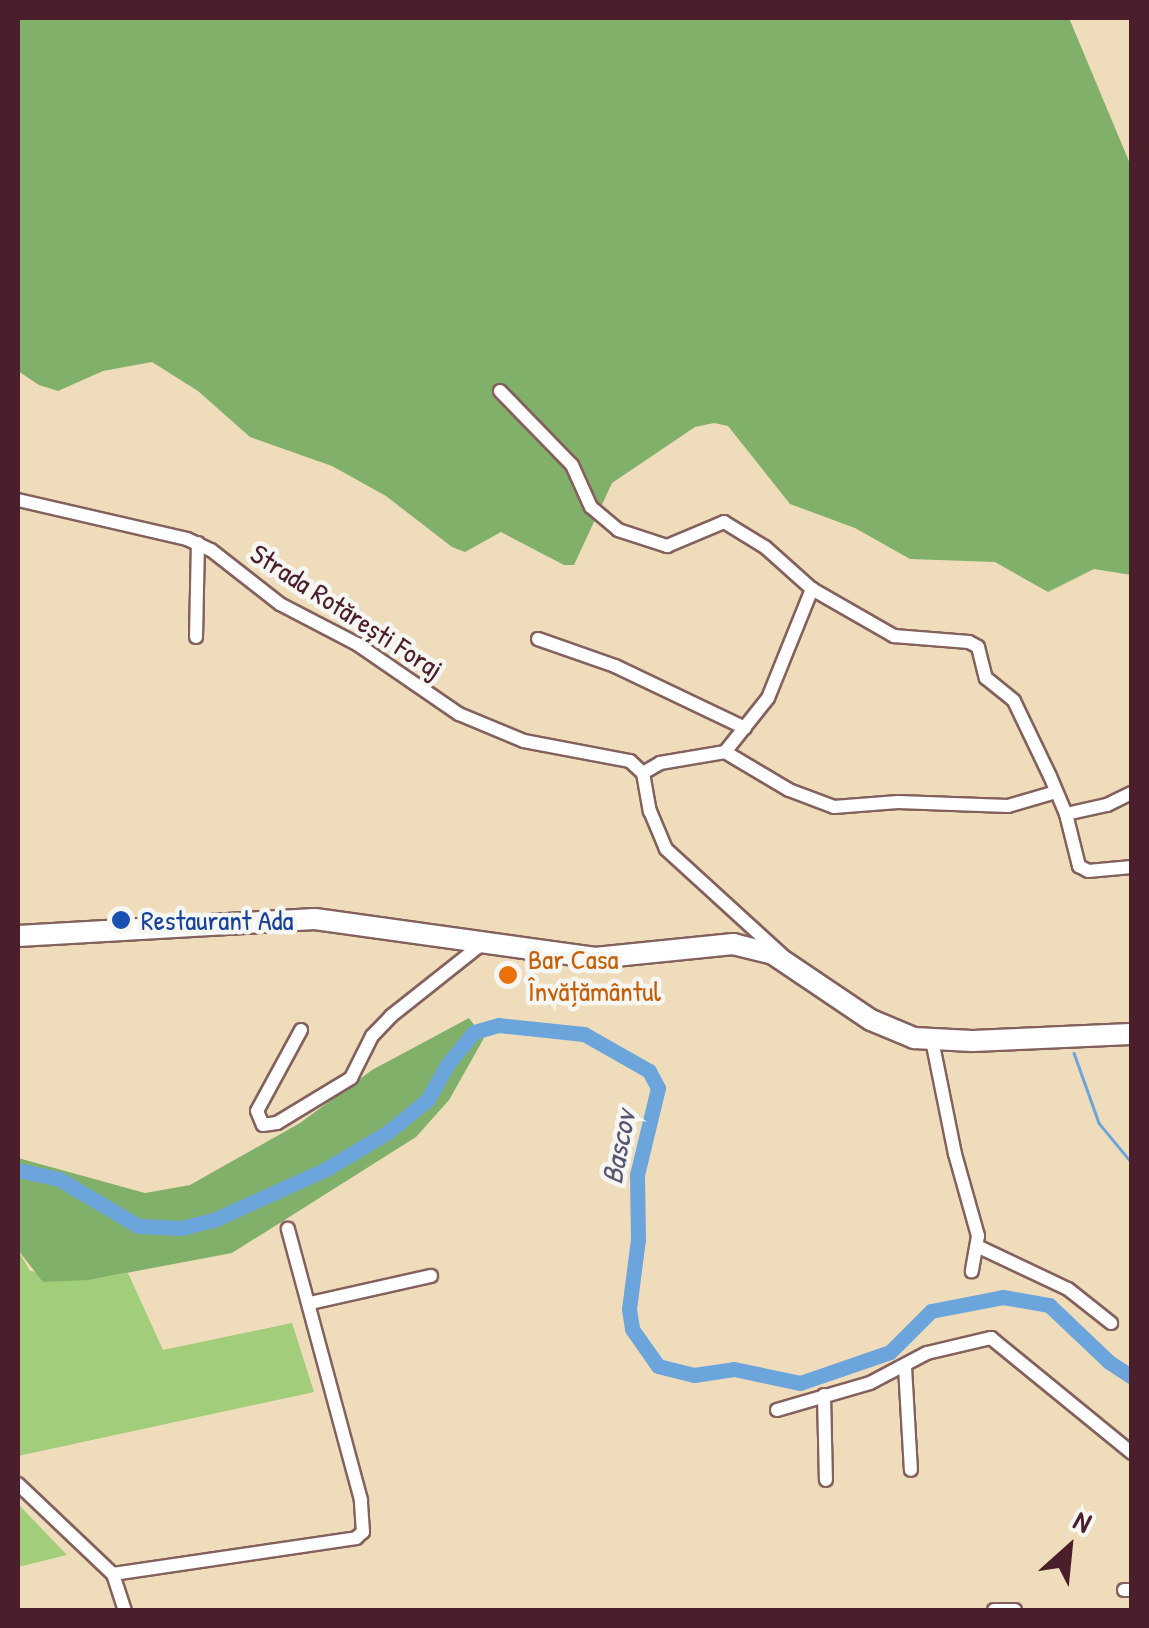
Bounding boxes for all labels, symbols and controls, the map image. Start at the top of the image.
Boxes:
street label: Strada Rotărești Foraj [245,536,449,686]
place label: Restaurant Ada [141,903,293,937]
marker: Restaurant Ada [110,909,132,931]
place label: Bar Casa Învățământul [528,942,661,1008]
marker: Bar Casa Învățământul [497,964,519,986]
water label: Bascov [593,1107,643,1187]
north arrow [1019,1498,1119,1598]
text: N [1067,1501,1098,1542]

